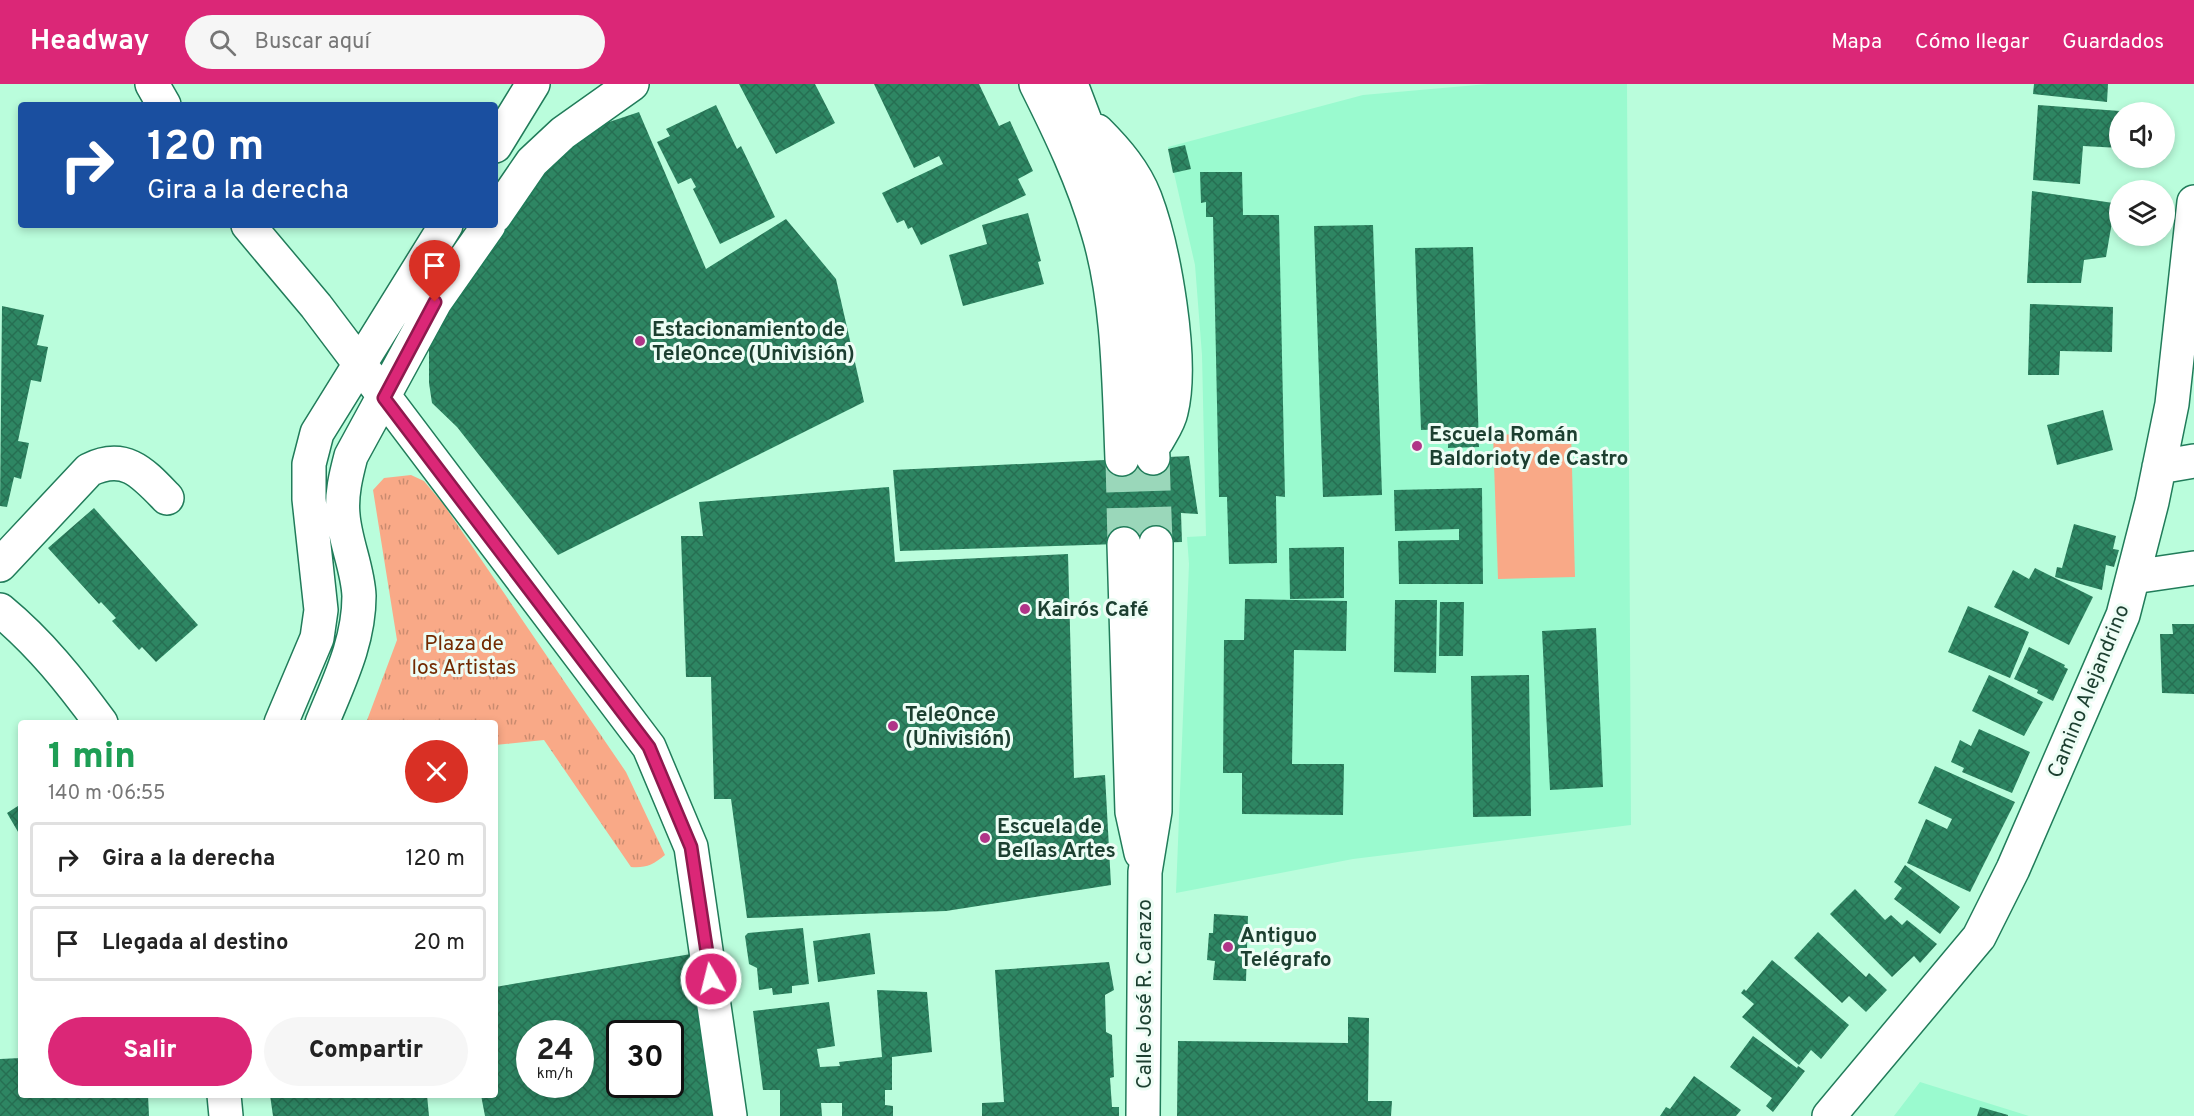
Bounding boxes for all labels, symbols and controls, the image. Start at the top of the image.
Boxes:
search box [185,15,605,69]
text: Headway [30,24,149,60]
icon: search [206,26,239,59]
text: Buscar aquí [254,29,370,56]
text: Mapa [1831,29,1882,56]
text: Cómo llegar [1915,29,2029,56]
text: Guardados [2062,29,2164,56]
map controls [2109,102,2175,246]
button: sound [2109,102,2175,168]
text: 120 m [147,122,264,175]
icon: right [48,126,126,204]
text: Gira a la derecha [147,174,349,208]
button: layers [2109,180,2175,246]
pin [409,240,460,302]
icon: arrive [418,249,451,282]
place label: Estacionamiento de TeleOnce (Univisión) [652,317,855,368]
marker: Estacionamiento de TeleOnce (Univisión) [633,334,647,348]
place label: Escuela Román Baldorioty de Castro [1429,422,1628,473]
marker: Escuela Román Baldorioty de Castro [1410,439,1424,453]
place label: Kairós Café [1037,597,1149,624]
street label: Camino Alejandrino [2042,601,2137,782]
marker: Kairós Café [1018,602,1032,616]
park label: Plaza de los Artistas [412,631,516,682]
place label: TeleOnce (Univisión) [905,702,1012,753]
marker: TeleOnce (Univisión) [886,719,900,733]
text: 1 min [48,735,136,781]
button: close [405,740,468,803]
text: 140 m · 06:55 [48,781,165,807]
place label: Escuela de Bellas Artes [997,814,1116,865]
marker: Escuela de Bellas Artes [978,831,992,845]
icon: right [51,843,84,876]
text: Gira a la derecha [102,846,275,873]
text: 120 m [405,846,465,873]
street label: Calle José R. Carazo [1132,899,1159,1089]
place label: Antiguo Telégrafo [1240,923,1332,974]
icon: arrive [51,927,84,960]
text: Llegada al destino [102,930,288,957]
text: 20 m [414,930,465,957]
marker: Antiguo Telégrafo [1221,940,1235,954]
position arrow [679,947,743,1011]
button: Salir [48,1017,252,1086]
button: Compartir [264,1017,468,1086]
speed limit sign: 30 [606,1020,684,1098]
text: 24 [536,1033,574,1070]
text: km/h [537,1065,573,1084]

